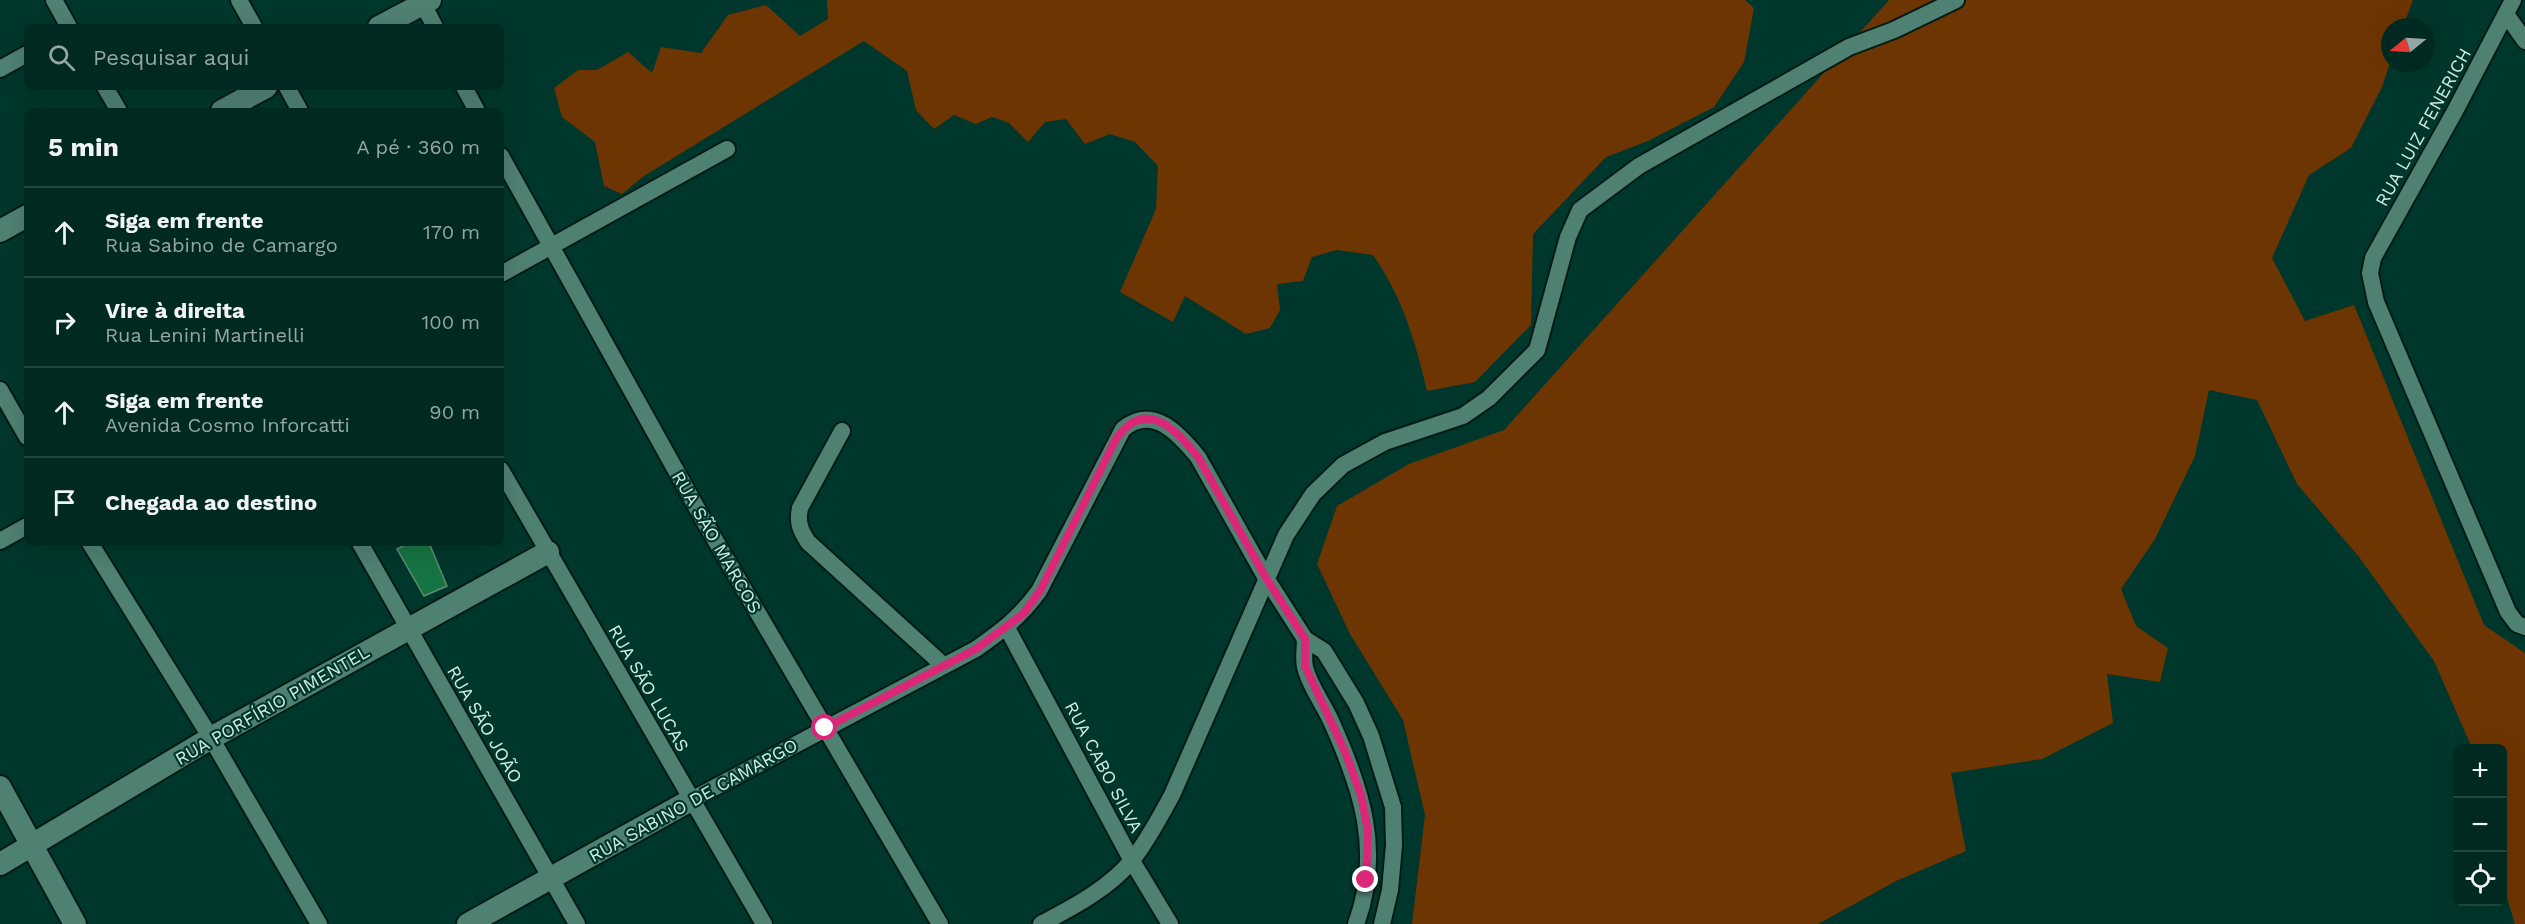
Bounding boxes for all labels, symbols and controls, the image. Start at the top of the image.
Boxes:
north arrow [2381,18,2435,72]
search box [24,24,504,90]
icon: search [45,41,78,74]
street label: RUA LUIZ FENERICH [2371,44,2475,210]
text: Pesquisar aqui [93,45,249,70]
text: 5 min [48,132,119,162]
text: A pé · 360 m [356,135,480,159]
text: Siga em frente [105,208,263,233]
icon: ahead [48,216,81,249]
text: 170 m [423,220,480,244]
text: Rua Sabino de Camargo [105,233,338,257]
text: Vire à direita [105,298,245,323]
icon: right [48,306,81,339]
text: 100 m [421,310,480,334]
text: Rua Lenini Martinelli [105,323,305,347]
text: Siga em frente [105,388,263,413]
icon: ahead [48,396,81,429]
text: 90 m [429,400,480,424]
text: Avenida Cosmo Inforcatti [105,413,350,437]
street label: RUA SÃO MARCOS [668,467,766,617]
icon: arrive [48,486,81,519]
text: Chegada ao destino [105,490,317,515]
street label: RUA SÃO LUCAS [604,621,694,755]
street label: RUA PORFÍRIO PIMENTEL [171,641,373,769]
street label: RUA SÃO JOÃO [443,662,527,786]
street label: RUA CABO SILVA [1061,698,1147,836]
route start [811,714,837,740]
street label: RUA SABINO DE CAMARGO [585,734,801,866]
map controls [2453,744,2507,906]
button: + [2453,744,2507,798]
button: − [2453,798,2507,852]
button: locate [2453,852,2507,906]
route end [1352,866,1378,892]

